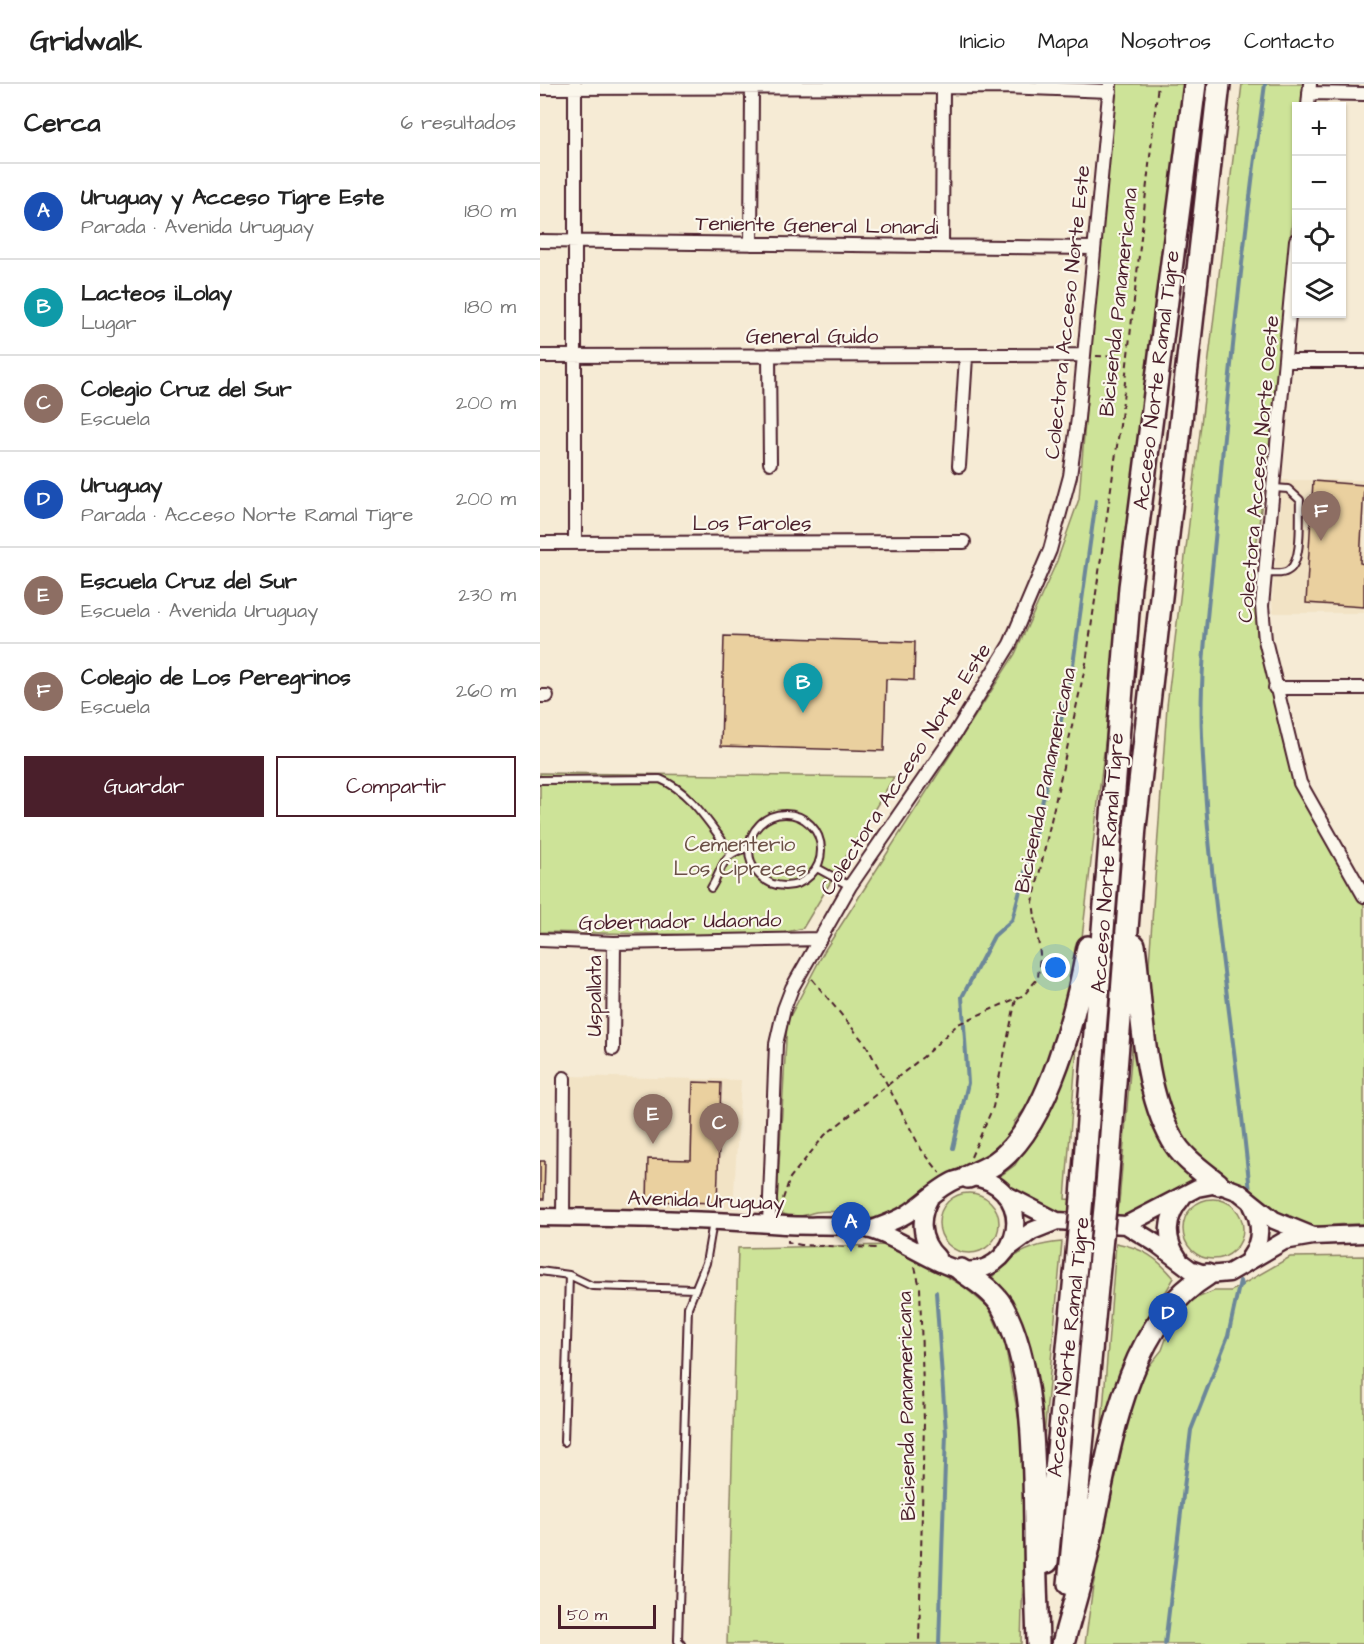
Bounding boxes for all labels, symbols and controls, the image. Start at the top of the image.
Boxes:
text: Gridwalk [30,22,142,61]
text: Inicio [960,27,1005,56]
text: Mapa [1038,27,1088,56]
text: Nosotros [1121,27,1211,56]
text: Contacto [1244,27,1334,56]
map controls [1292,102,1346,318]
button: + [1292,102,1346,156]
text: Cerca [24,105,101,141]
text: 6 resultados [400,109,516,137]
button: − [1292,156,1346,210]
street label: Colectora Acceso Norte Este [1038,164,1097,460]
text: Uruguay y Acceso Tigre Este [81,182,384,213]
street label: Bicisenda Panamericana [1092,186,1145,418]
text: A [37,197,50,225]
text: 180 m [464,197,516,225]
street label: Teniente General Lonardi [695,209,939,242]
button: locate [1292,210,1346,264]
text: Parada · Avenida Uruguay [81,213,314,241]
street label: Acceso Norte Ramal Tigre [1126,249,1189,512]
button: layers [1292,264,1346,318]
text: Lacteos iLolay [81,278,232,309]
text: B [36,293,51,321]
text: 180 m [464,293,516,321]
text: Lugar [81,309,137,337]
street label: Colectora Acceso Norte Oeste [1231,314,1286,624]
street label: General Guido [746,322,879,351]
text: Colegio Cruz del Sur [81,374,292,405]
text: C [36,389,51,417]
text: 200 m [456,389,516,417]
text: Escuela [81,405,150,433]
text: Uruguay [81,470,162,501]
text: D [37,485,50,513]
text: 200 m [456,485,516,513]
pin: F [1302,492,1340,541]
text: Parada · Acceso Norte Ramal Tigre [81,501,413,529]
street label: Los Faroles [692,509,812,538]
text: Escuela Cruz del Sur [81,566,297,597]
text: E [38,581,49,609]
text: 230 m [458,581,516,609]
text: Escuela · Avenida Uruguay [81,597,318,625]
street label: Colectora Acceso Norte Este [813,637,998,901]
text: Colegio de Los Peregrinos [81,662,351,693]
pin: B [784,664,822,713]
street label: Bicisenda Panamericana [1007,664,1084,895]
text: F [37,677,50,705]
text: 260 m [456,677,516,705]
text: Escuela [81,693,150,721]
street label: Acceso Norte Ramal Tigre [1084,732,1133,995]
button: Guardar [24,756,264,817]
button: Compartir [276,756,516,817]
park label: Cementerio Los Cipreces [673,830,807,884]
street label: Gobernador Udaondo [578,905,782,938]
your location [1041,953,1070,982]
street label: Uspallata [580,955,610,1037]
pin: E [634,1094,672,1144]
pin: C [700,1104,738,1153]
street label: Avenida Uruguay [627,1183,785,1220]
pin: A [832,1202,870,1252]
street label: Acceso Norte Ramal Tigre [1040,1216,1099,1479]
street label: Bicisenda Panamericana [890,1291,923,1521]
pin: D [1148,1294,1188,1343]
scale bar [558,1602,656,1630]
text: 50 m [567,1604,607,1626]

